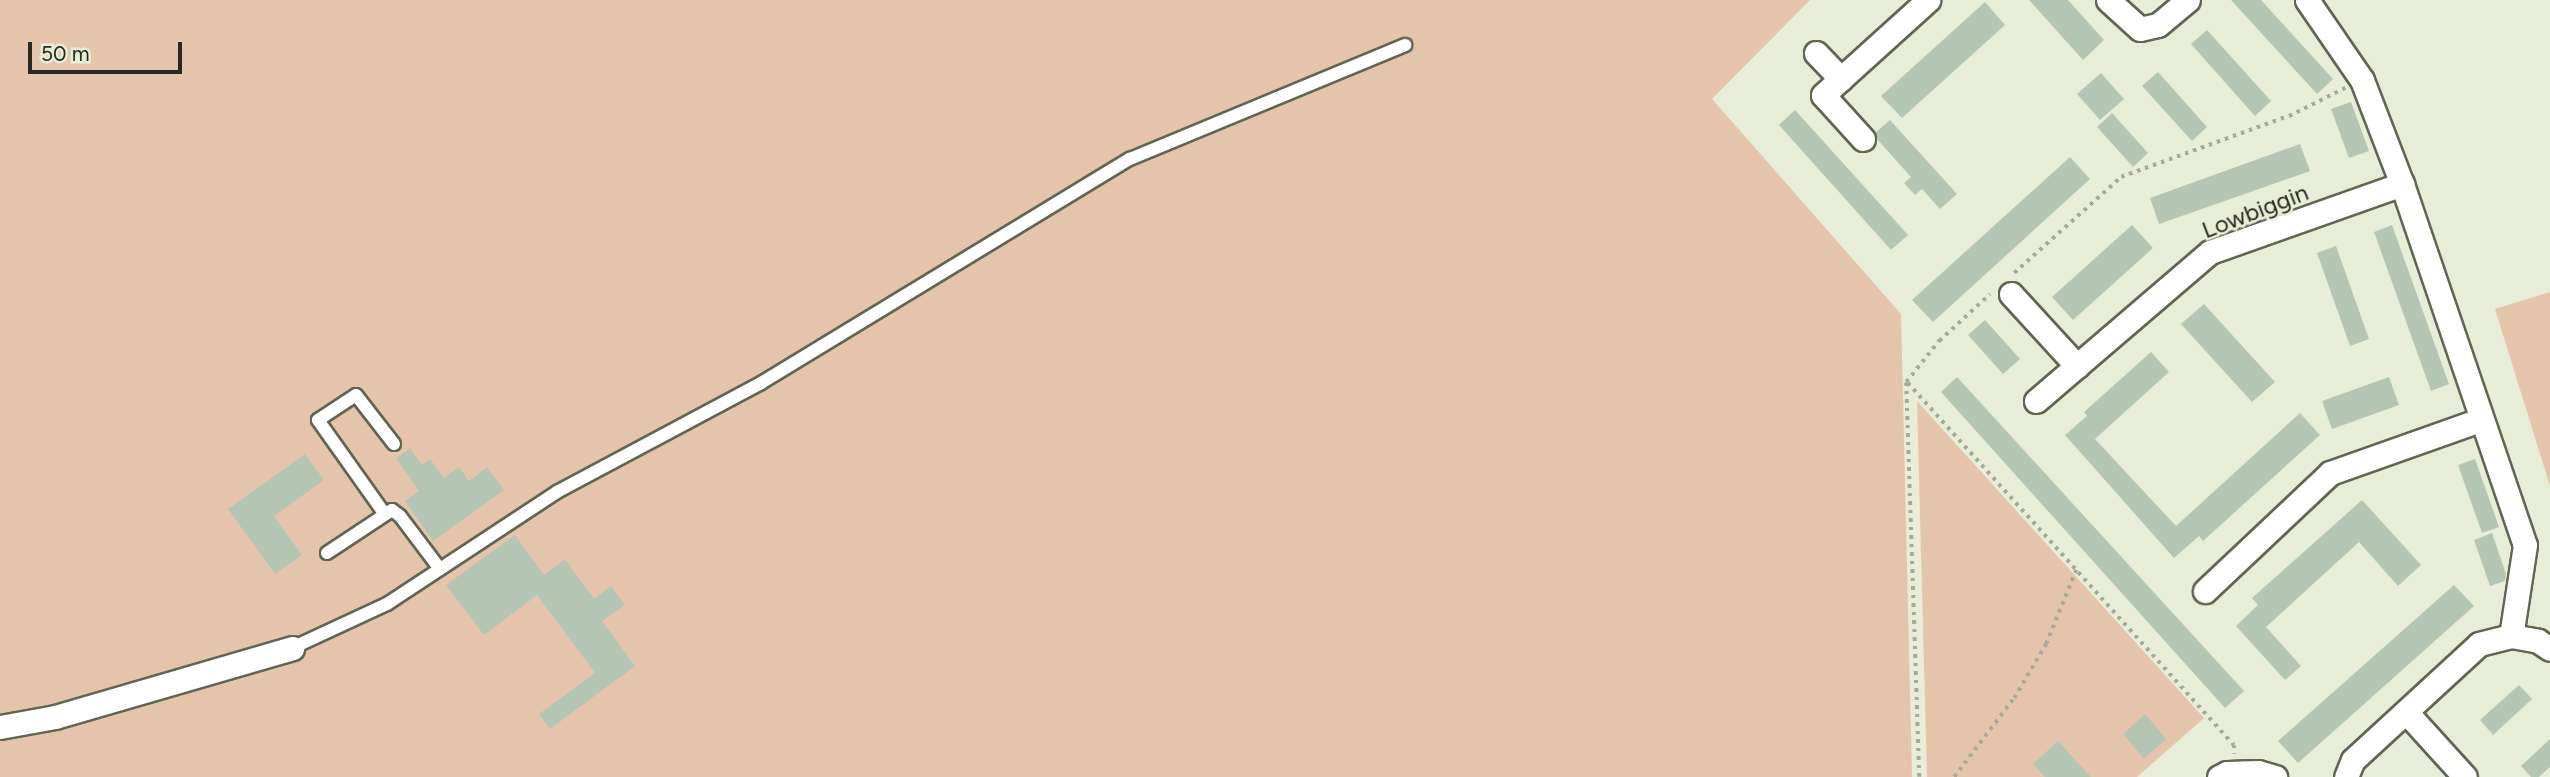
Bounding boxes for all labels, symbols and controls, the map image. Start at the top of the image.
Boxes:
scale bar [32,28,186,72]
text: 50 m [41,41,90,66]
street label: Lowbiggin [2198,178,2312,244]

